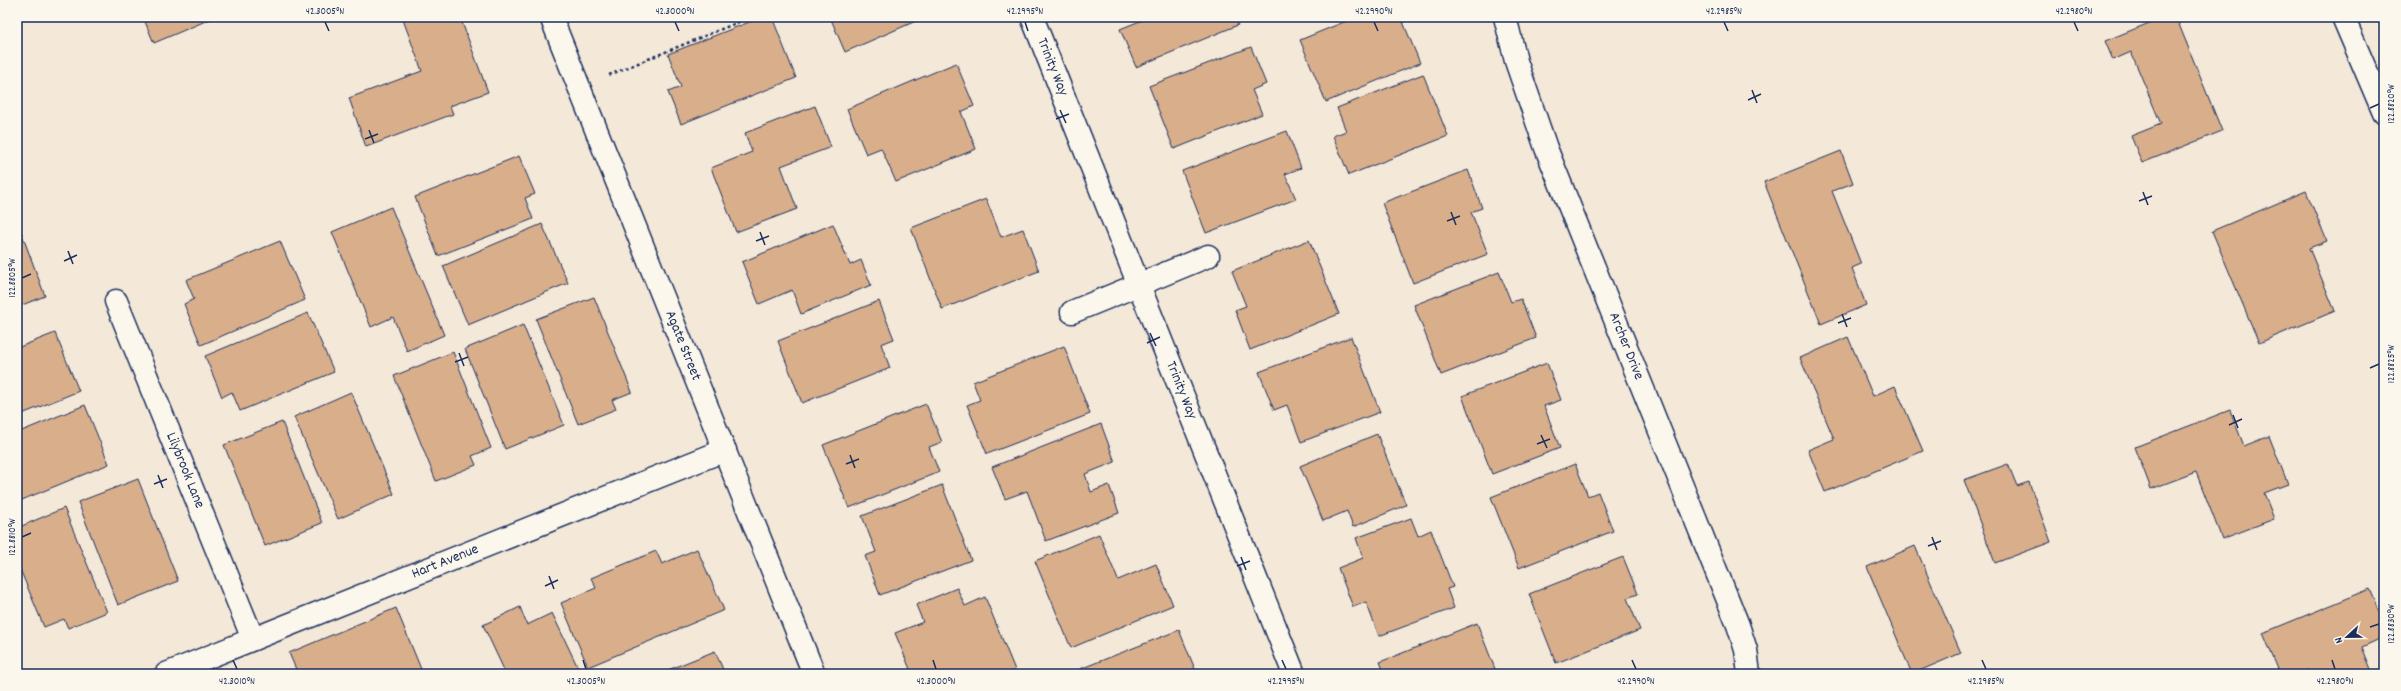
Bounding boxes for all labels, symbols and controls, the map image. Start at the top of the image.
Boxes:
text: 42.3005°N [306,5,344,19]
text: 42.3000°N [655,5,695,19]
text: 42.2995°N [1007,5,1043,19]
text: 42.2990°N [1355,5,1393,19]
text: 42.2985°N [1706,5,1742,19]
text: 42.2980°N [2056,5,2092,19]
street label: Trinity Way [1031,35,1074,100]
text: 122.8820°W [2385,84,2399,124]
text: 122.8805°W [6,258,20,298]
street label: Agate Street [659,307,707,384]
street label: Archer Drive [1602,309,1649,384]
text: 122.8825°W [2385,344,2399,383]
street label: Trinity Way [1159,358,1203,424]
street label: Lilybrook Lane [159,429,210,512]
text: 122.8810°W [6,518,20,556]
street label: Hart Avenue [409,539,483,585]
text: 122.8830°W [2385,604,2399,644]
north arrow [2327,617,2367,657]
text: N [2331,634,2348,646]
text: 42.3010°N [219,675,255,689]
text: 42.3005°N [567,675,605,689]
text: 42.3000°N [916,675,956,689]
text: 42.2995°N [1268,675,1304,689]
text: 42.2990°N [1617,675,1655,689]
text: 42.2985°N [1968,675,2004,689]
text: 42.2980°N [2317,675,2353,689]

